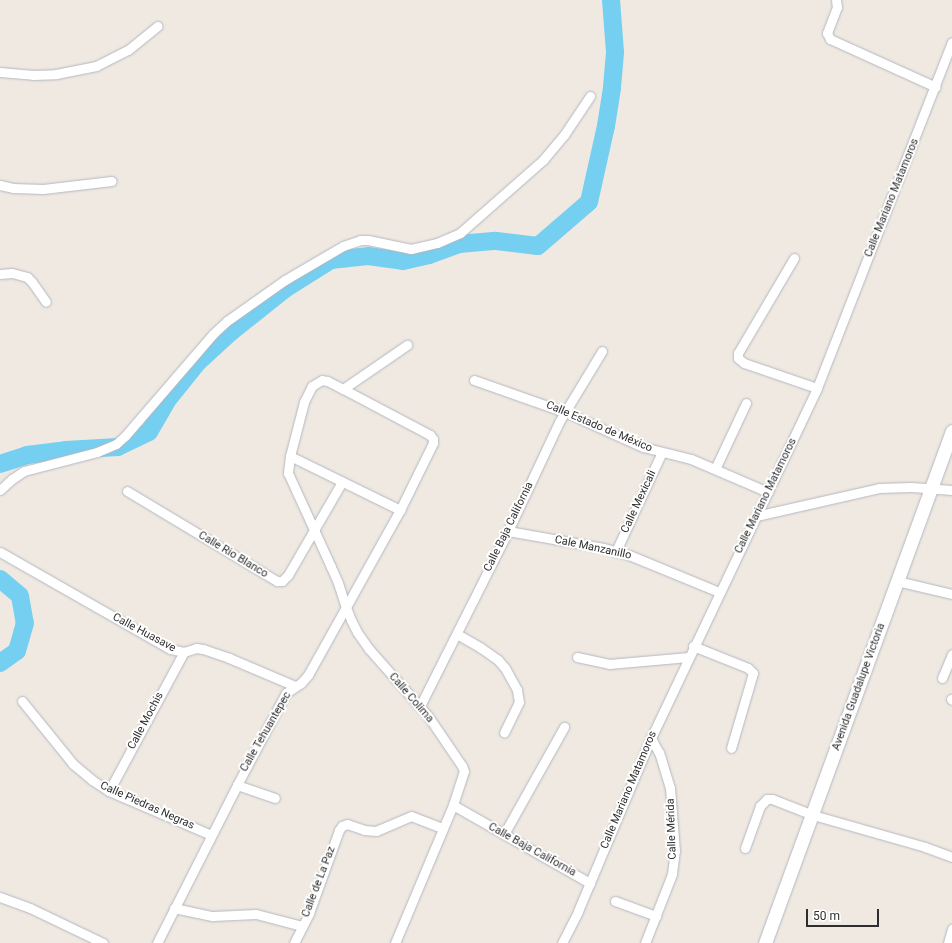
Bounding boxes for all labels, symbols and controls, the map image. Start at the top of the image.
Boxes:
street label: Calle Mariano Matamoros [862,137,922,259]
street label: Calle Estado de México [544,399,654,455]
street label: Calle Mariano Matamoros [732,436,800,556]
street label: Calle Mexicali [619,469,659,535]
street label: Calle Baja California [482,480,536,574]
street label: Calle Rio Blanco [196,529,270,581]
street label: Cale Manzanillo [554,533,632,563]
street label: Calle Huasave [110,611,178,655]
street label: Avenida Guadalupe Victoria [830,622,888,752]
street label: Calle Colima [386,670,436,726]
street label: Calle Mochis [125,690,167,752]
street label: Calle Tehuantepec [238,690,294,774]
street label: Calle Mariano Matamoros [598,729,660,851]
street label: Calle Piedras Negras [98,779,196,833]
street label: Calle Mérida [664,798,680,860]
street label: Calle Baja California [486,820,578,880]
street label: Calle de La Paz [299,845,339,919]
scale bar [808,901,881,927]
text: 50 m [813,909,840,923]

